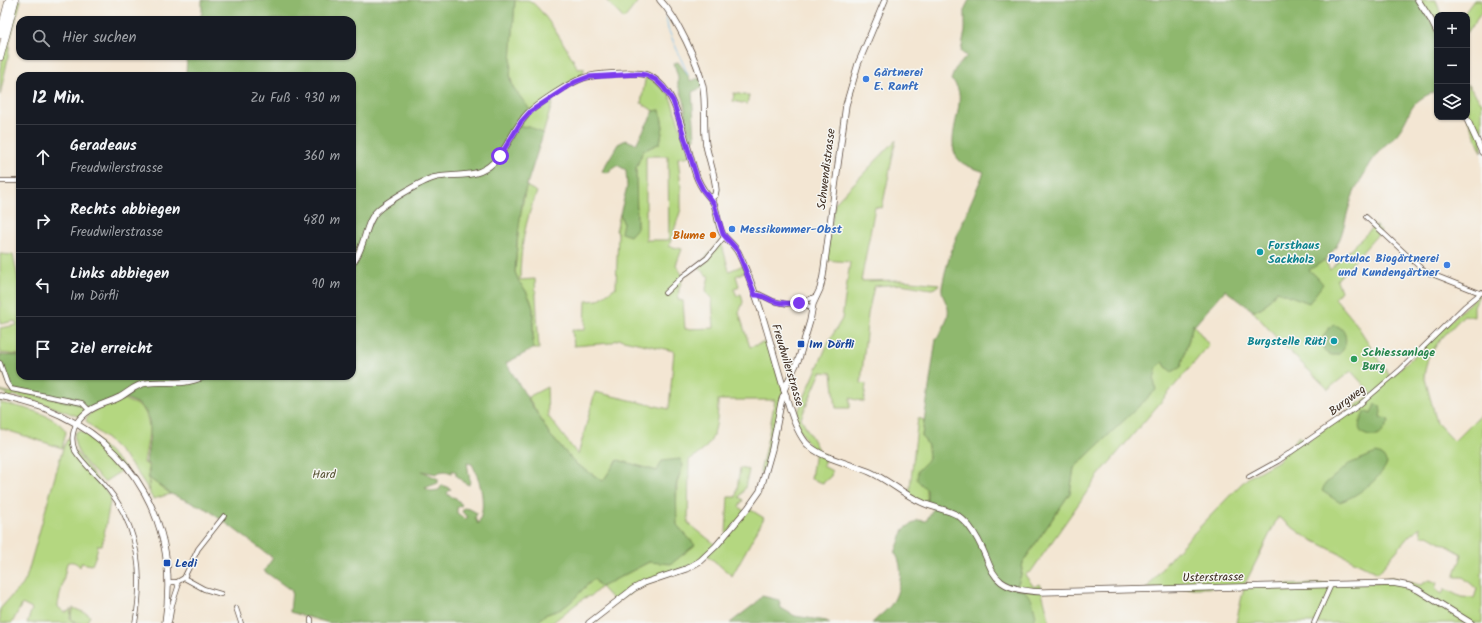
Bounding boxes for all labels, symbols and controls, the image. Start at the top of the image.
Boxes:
map controls [1434,12,1470,120]
button: + [1434,12,1470,48]
search box [16,16,356,60]
text: Hier suchen [62,26,136,50]
icon: search [30,27,52,49]
button: − [1434,48,1470,84]
place label: Gärtnerei E. Ranft [874,63,924,96]
marker: Gärtnerei E. Ranft [861,74,871,84]
button: layers [1434,84,1470,120]
text: 12 Min. [32,85,84,112]
text: Zu Fuß · 930 m [250,88,340,109]
street label: Schwendistrasse [812,127,841,211]
text: Geradeaus [70,134,137,158]
icon: ahead [32,146,54,168]
text: 360 m [303,146,340,167]
route start [491,147,509,165]
text: Freudwilerstrasse [70,158,163,179]
text: Rechts abbiegen [70,198,180,222]
icon: right [32,210,54,232]
text: 480 m [303,210,340,231]
place label: Messikommer-Obst [740,220,843,239]
text: Freudwilerstrasse [70,222,163,243]
marker: Messikommer-Obst [727,224,737,234]
place label: Blume [673,226,705,245]
marker: Blume [708,230,718,240]
place label: Forsthaus Sackholz [1268,236,1320,269]
marker: Forsthaus Sackholz [1255,247,1265,257]
place label: Portulac Biogärtnerei und Kundengärtner [1328,249,1440,282]
marker: Portulac Biogärtnerei und Kundengärtner [1442,260,1452,270]
text: Links abbiegen [70,262,169,286]
icon: left [32,274,54,296]
text: 90 m [312,274,340,295]
text: Im Dörfli [70,286,118,307]
route end [790,294,808,312]
street label: Freudwilerstrasse [766,321,809,409]
place label: Burgstelle Rüti [1247,332,1327,351]
place label: Im Dörfli [809,335,855,354]
marker: Burgstelle Rüti [1329,336,1339,346]
text: Ziel erreicht [70,337,153,361]
icon: arrive [32,338,54,360]
marker: Im Dörfli [796,339,806,349]
place label: Schiessanlage Burg [1362,343,1435,376]
marker: Schiessanlage Burg [1349,354,1359,364]
street label: Burgweg [1325,380,1370,421]
park label: Hard [312,465,337,484]
place label: Ledi [175,554,198,573]
marker: Ledi [162,558,172,568]
street label: Usterstrasse [1182,567,1244,588]

